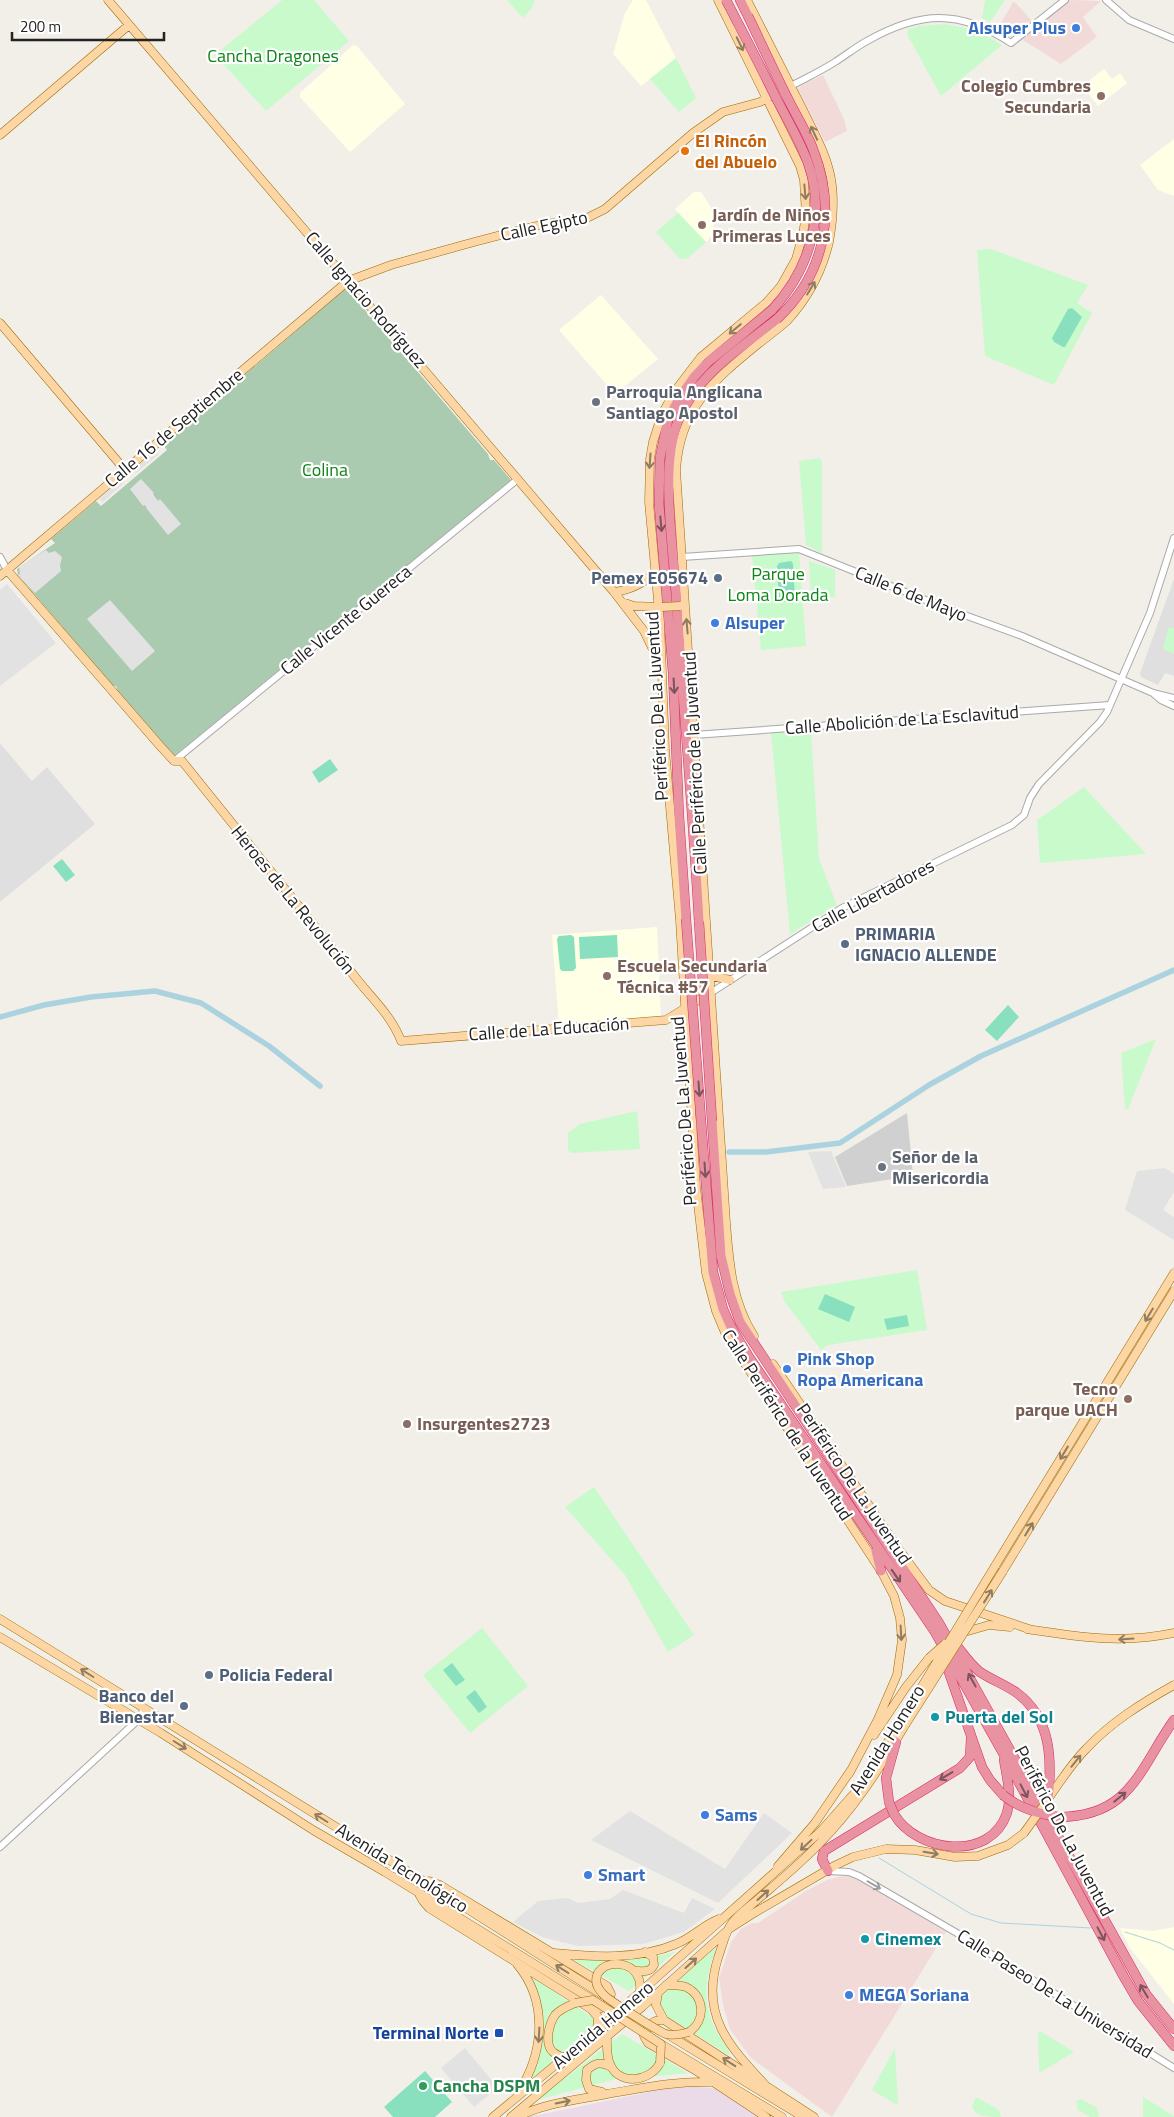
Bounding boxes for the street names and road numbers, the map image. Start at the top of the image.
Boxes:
street label: Calle Egipto [498,203,590,248]
street label: Calle Ignacio Rodríguez [299,225,434,374]
street label: Calle 16 de Septiembre [98,361,249,494]
street label: Calle Vicente Guereca [274,558,417,681]
street label: Calle 6 de Mayo [851,559,971,628]
street label: Periférico De La Juventud [638,611,675,801]
street label: Calle Periférico de la Juventud [675,651,714,875]
street label: Calle Abolición de La Esclavitud [784,698,1020,741]
street label: Heroes de La Revolución [225,819,362,980]
street label: Calle Libertadores [807,852,939,939]
street label: Calle de La Educación [468,1009,630,1048]
street label: Periférico De La Juventud [663,1015,704,1207]
street label: Calle Periférico de la Juventud [715,1324,860,1526]
street label: Periférico De La Juventud [790,1398,919,1570]
street label: Avenida Homero [842,1679,931,1800]
street label: Periférico De La Juventud [1008,1741,1121,1921]
street label: Avenida Tecnológico [331,1816,474,1919]
street label: Calle Paseo De La Universidad [952,1922,1158,2065]
street label: Avenida Homero [546,1974,659,2075]

